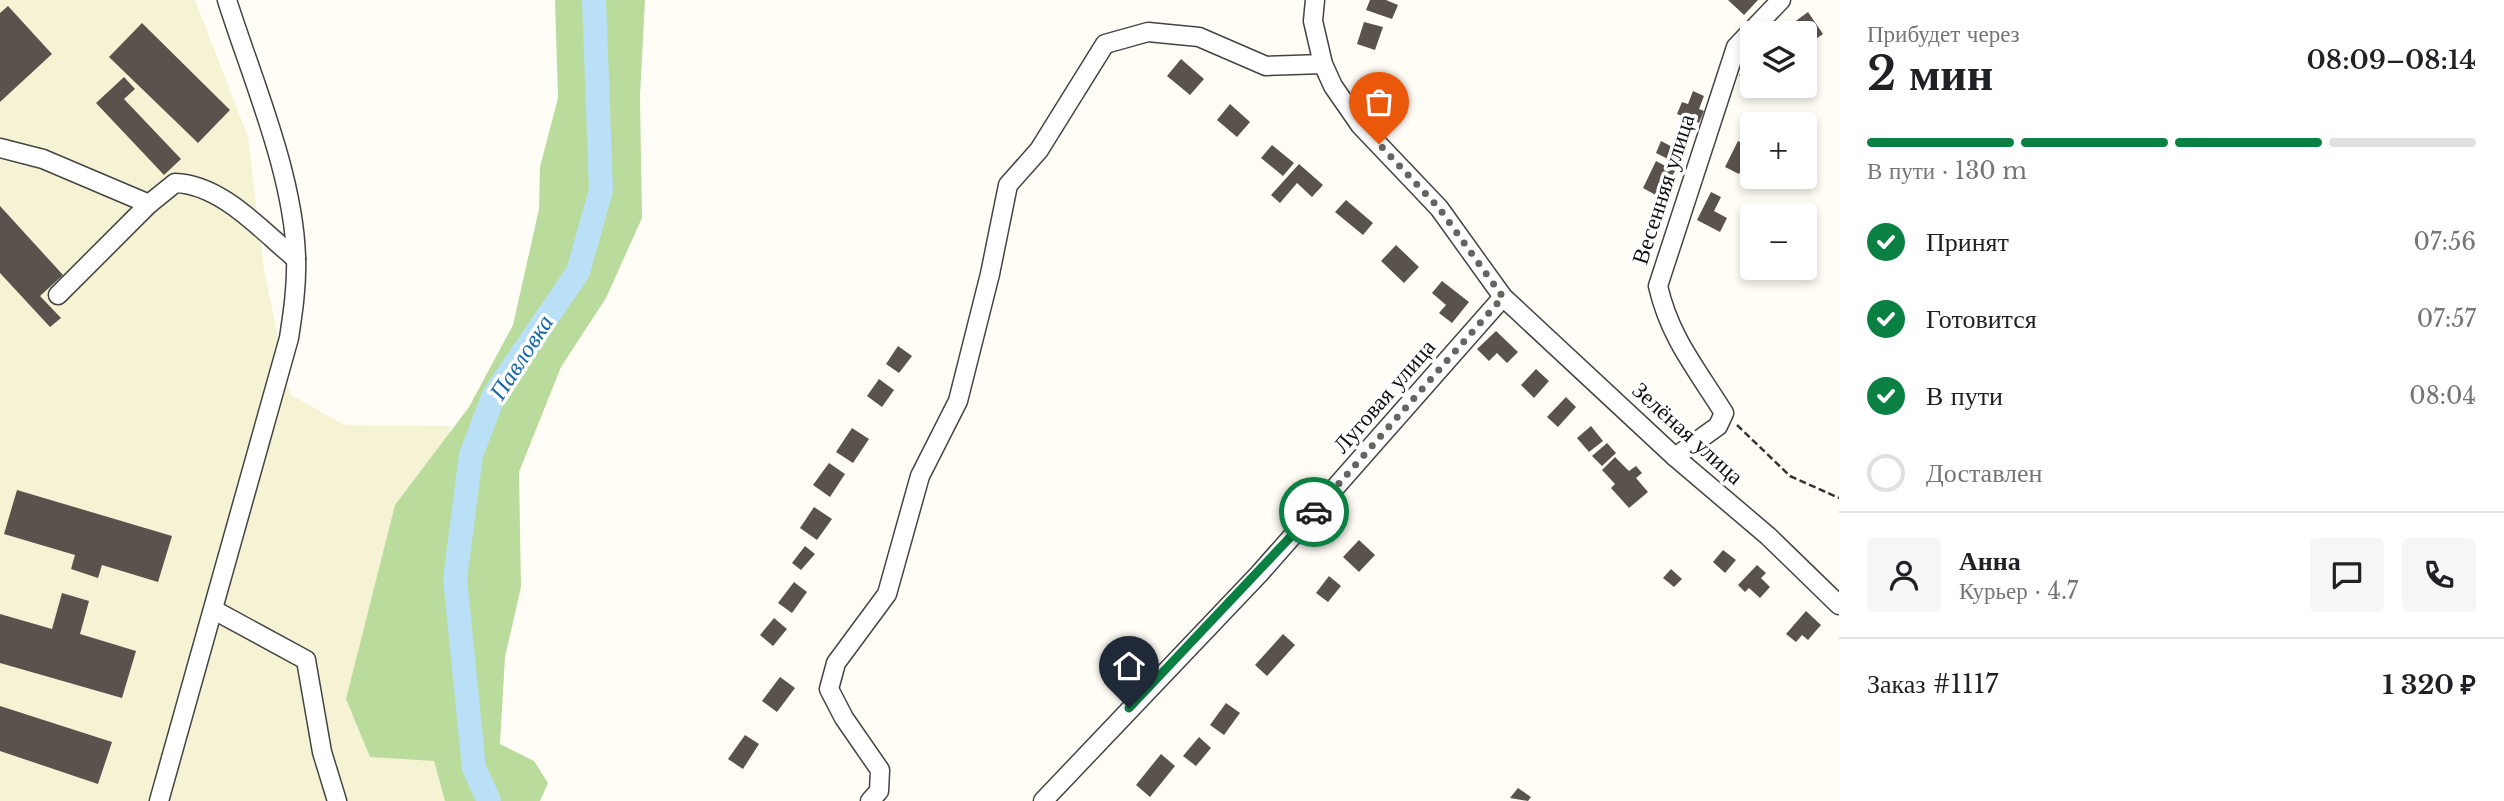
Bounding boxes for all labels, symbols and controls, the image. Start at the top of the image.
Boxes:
text: Прибудет через [1867,20,2020,48]
map controls [1740,21,1817,280]
button: layers [1740,21,1817,98]
text: 08:09–08:14 [2307,44,2476,76]
text: 2 мин [1867,45,1993,102]
pin [1349,72,1409,144]
icon: bag [1360,83,1398,121]
street label: Весенняя улица [1626,110,1700,268]
button: + [1740,112,1817,189]
text: В пути · 130 m [1867,157,2027,185]
button: − [1740,203,1817,280]
icon: check [1867,223,1905,261]
text: Принят [1926,226,2009,258]
text: 07:56 [2414,228,2476,256]
icon: check [1867,300,1905,338]
text: Готовится [1926,303,2037,335]
text: 07:57 [2417,305,2476,333]
water label: Павловка [482,309,559,406]
street label: Луговая улица [1327,333,1441,459]
street label: Зелёная улица [1627,376,1749,490]
icon: check [1867,377,1905,415]
text: В пути [1926,380,2003,412]
text: 08:04 [2409,382,2476,410]
text: Доставлен [1926,457,2043,489]
courier [1279,477,1349,547]
icon: car [1295,493,1333,531]
button: person [1867,538,1941,612]
button: chat [2310,538,2384,612]
button: phone [2402,538,2476,612]
text: Анна [1959,545,2021,577]
text: Курьер · 4.7 [1959,577,2078,605]
pin [1099,636,1159,708]
icon: home [1110,647,1148,685]
text: Заказ #1117 [1867,668,1998,700]
text: 1 320 ₽ [2383,669,2476,701]

